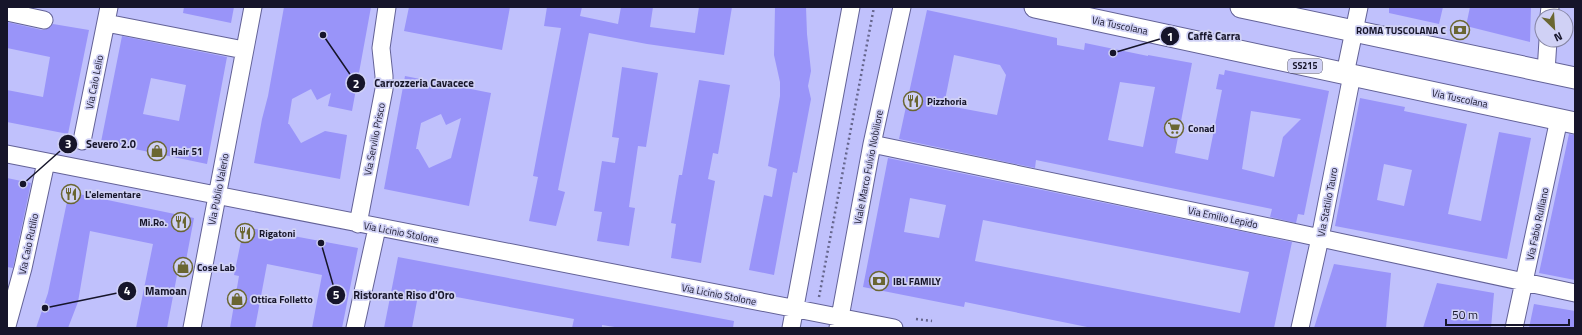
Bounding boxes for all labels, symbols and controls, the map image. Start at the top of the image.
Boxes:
north arrow [1534,8,1574,48]
street label: Via Tuscolana [1091,12,1149,39]
bank icon: ROMA TUSCOLANA C [1449,19,1471,41]
place label: ROMA TUSCOLANA C [1356,23,1447,38]
callout: Caffè Carra [1160,25,1249,48]
text: 1 [1167,27,1173,46]
text: Caffè Carra [1188,28,1241,44]
text: N [1551,28,1565,46]
street label: Via Caio Lelio [82,54,107,110]
road number: SS215 [1288,59,1322,73]
callout: Carrozzeria Cavacece [346,72,482,95]
text: 2 [353,74,359,93]
text: Carrozzeria Cavacece [374,75,474,91]
street label: Via Tuscolana [1431,85,1489,112]
restaurant icon: Pizzhoria [902,90,924,112]
place label: Pizzhoria [927,94,967,109]
street label: Via Servilio Prisco [360,101,389,177]
street label: Viale Marco Fulvio Nobiliore [850,109,887,225]
supermarket icon: Conad [1163,117,1185,139]
place label: Conad [1188,121,1215,136]
callout: Severo 2.0 [58,132,144,155]
text: 3 [65,134,71,153]
text: Severo 2.0 [86,136,136,152]
shop icon: Hair 51 [146,140,168,162]
place label: Hair 51 [171,144,203,159]
street label: Via Publio Valerio [204,152,233,226]
street label: Via Statilio Tauro [1313,166,1342,238]
restaurant icon: L'elementare [60,183,82,205]
street label: Via Fabio Rulliano [1522,186,1553,262]
place label: L'elementare [85,187,141,202]
street label: Via Emilio Lepido [1187,203,1259,232]
restaurant icon: Mi.Ro. [170,211,192,233]
street label: Via Caio Rutilio [15,212,42,276]
place label: Mi.Ro. [139,215,167,230]
street label: Via Licinio Stolone [362,218,440,247]
restaurant icon: Rigatoni [234,222,256,244]
place label: Rigatoni [259,226,295,241]
shop icon: Cose Lab [172,256,194,278]
place label: Cose Lab [197,260,236,275]
bank icon: IBL FAMILY [868,270,890,292]
place label: IBL FAMILY [893,274,941,289]
callout: Mamoan [117,280,195,303]
street label: Via Licinio Stolone [680,280,758,309]
text: 4 [124,281,131,300]
text: Mamoan [145,283,187,299]
callout: Ristorante Riso d'Oro [326,284,463,307]
text: 5 [333,285,340,304]
text: Ristorante Riso d'Oro [353,287,455,303]
shop icon: Ottica Folletto [226,288,248,310]
place label: Ottica Folletto [251,292,313,307]
scale bar [1446,301,1569,327]
text: 50 m [1452,305,1478,324]

